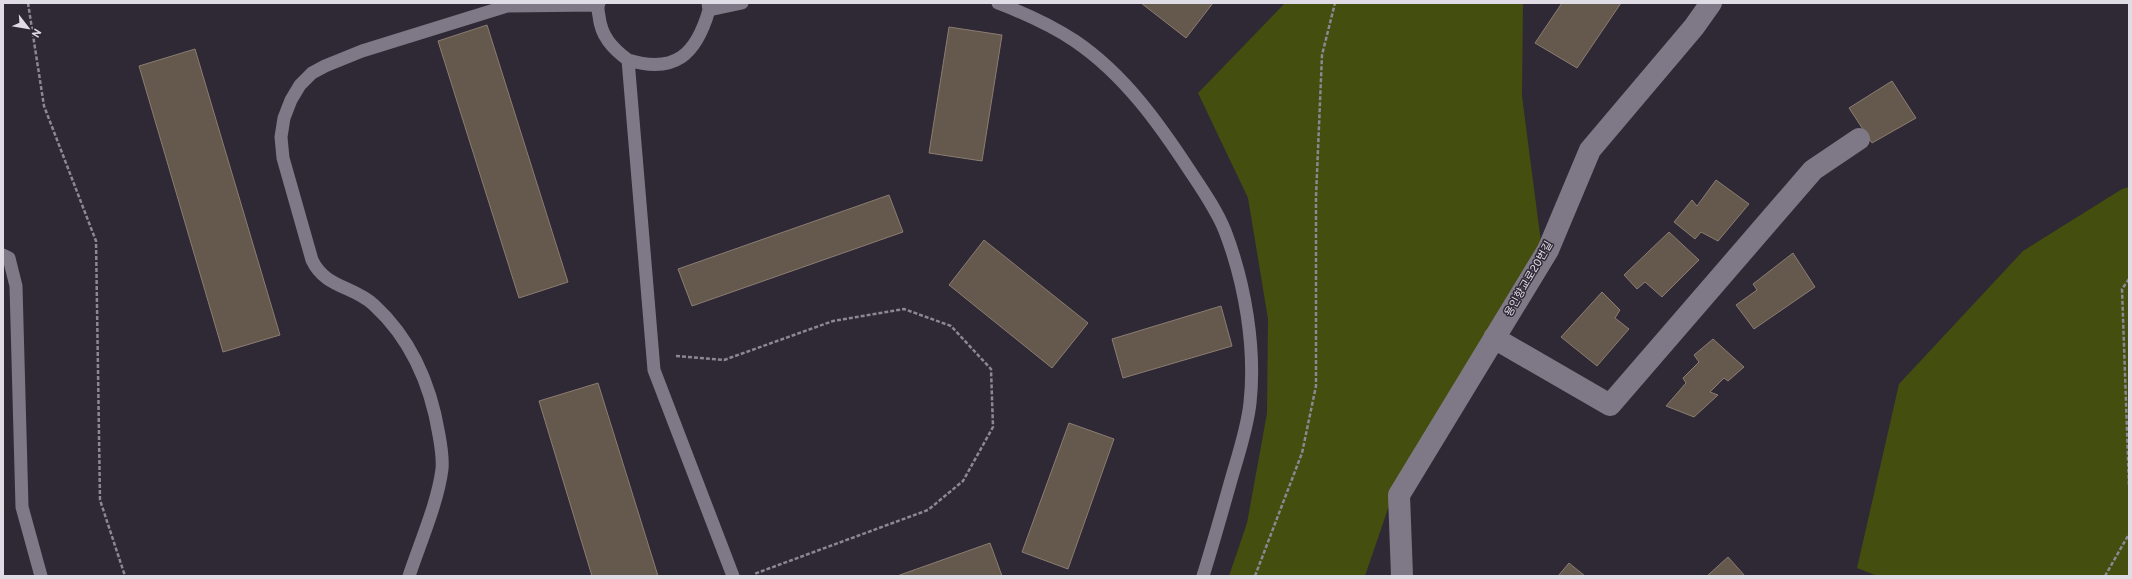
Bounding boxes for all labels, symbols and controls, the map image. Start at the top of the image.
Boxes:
north arrow [8,8,48,48]
text: N [28,26,44,40]
street label: 용인향교로20번길 [1502,239,1556,319]

